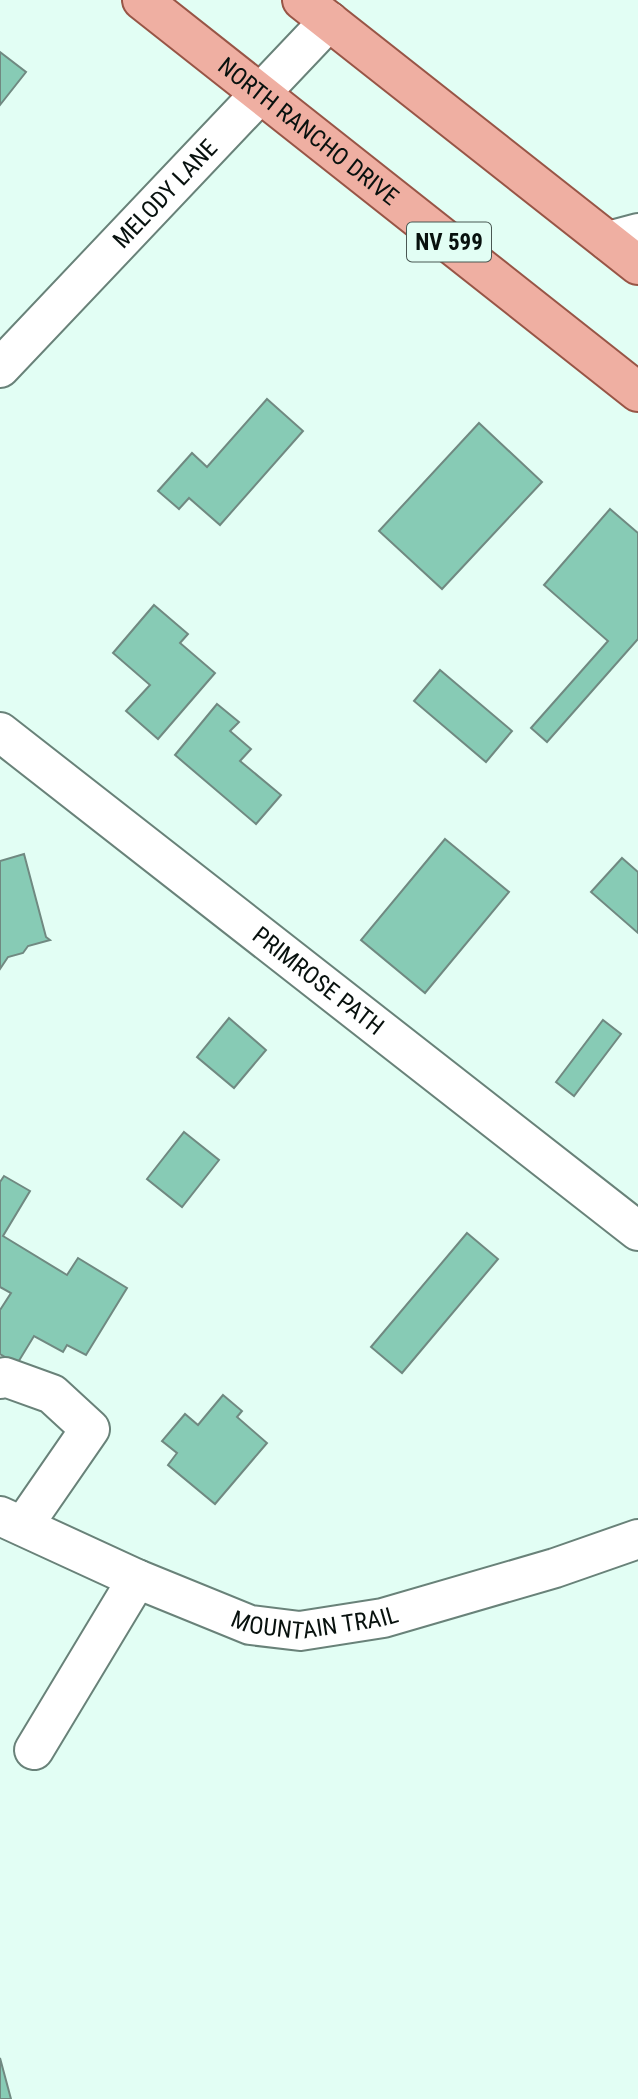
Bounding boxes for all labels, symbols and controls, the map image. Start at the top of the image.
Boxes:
street label: NORTH RANCHO DRIVE [213,52,404,211]
street label: MELODY LANE [107,134,223,254]
road number: NV 599 [407,222,491,262]
street label: PRIMROSE PATH [247,921,389,1041]
street label: MOUNTAIN TRAIL [227,1600,401,1645]

